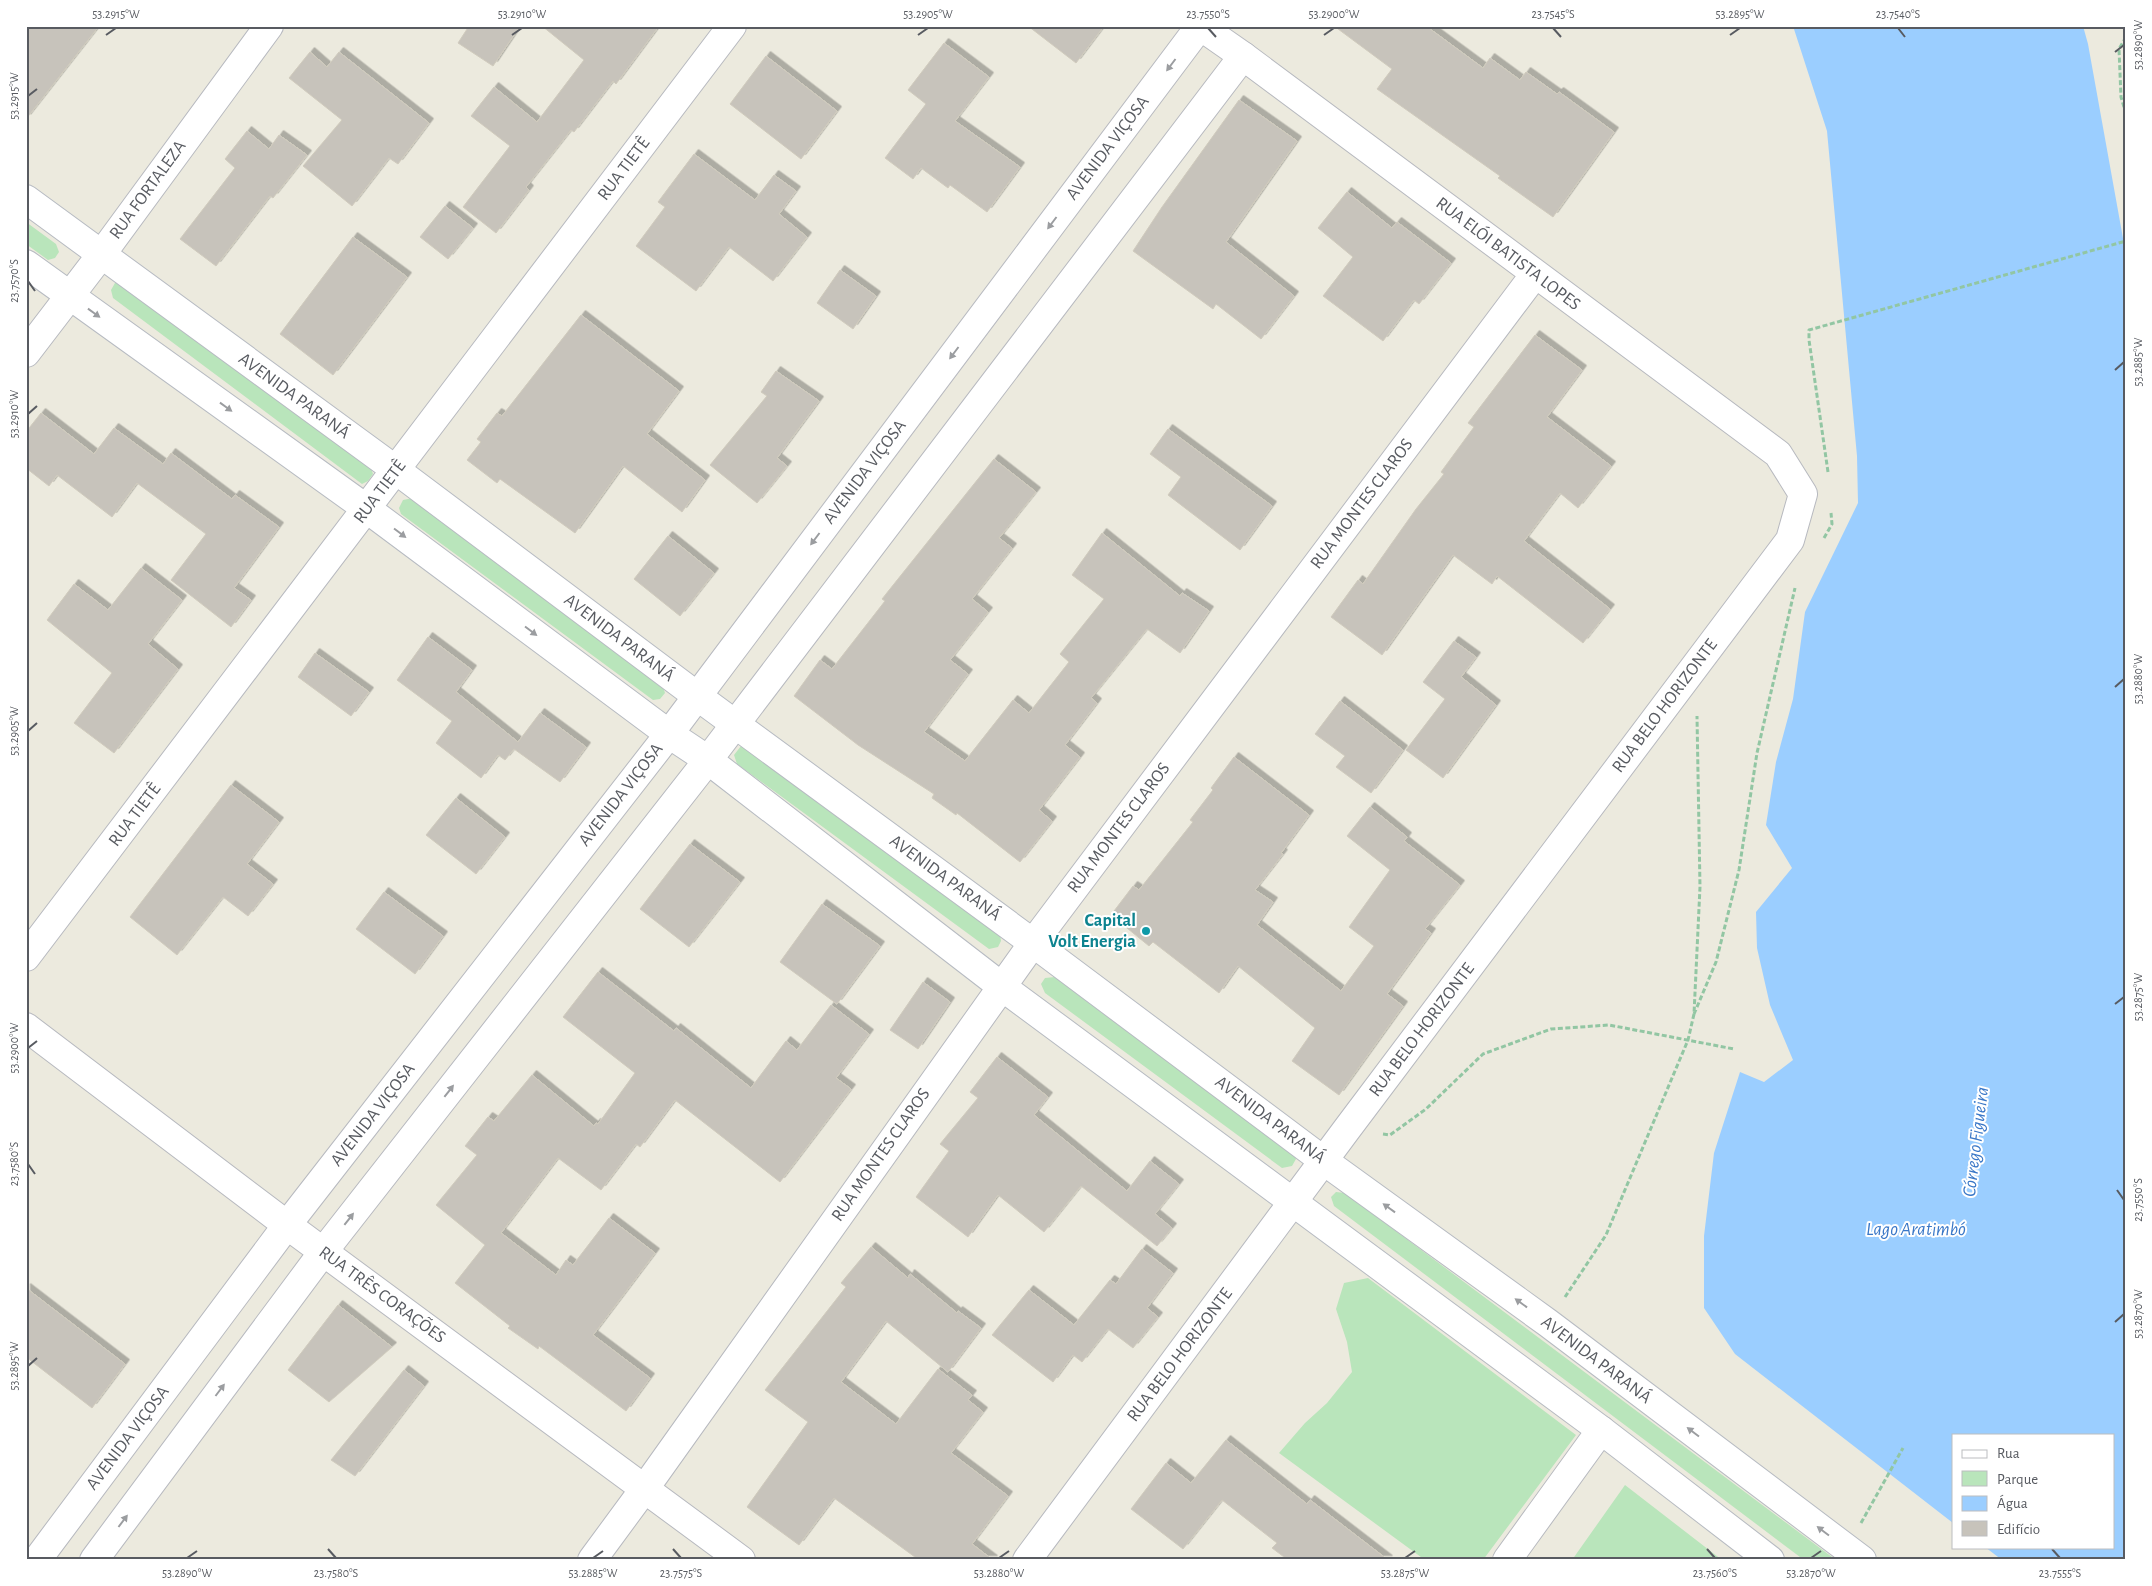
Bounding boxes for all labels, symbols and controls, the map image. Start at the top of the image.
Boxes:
text: 53.2915°W [92,8,140,20]
text: 53.2910°W [498,8,547,20]
text: 53.2905°W [903,8,953,20]
text: 23.7550°S [1186,8,1230,20]
text: 53.2900°W [1309,8,1360,20]
text: 23.7545°S [1531,8,1575,20]
text: 53.2895°W [1716,8,1765,20]
text: 23.7540°S [1876,8,1921,20]
text: 53.2890°W [2132,20,2144,70]
one-way arrow [1165,58,1176,71]
text: 53.2915°W [8,72,20,120]
street label: AVENIDA VIÇOSA [1063,92,1153,203]
street label: RUA TIETÊ [592,132,654,204]
street label: RUA FORTALEZA [106,137,190,243]
street label: RUA ELÓI BATISTA LOPES [1432,192,1585,314]
one-way arrow [1047,216,1057,230]
text: 23.7570°S [8,259,20,303]
one-way arrow [87,308,101,318]
text: 53.2885°W [2132,337,2144,386]
one-way arrow [949,346,960,359]
street label: AVENIDA PARANÁ [235,347,355,443]
text: 53.2910°W [8,389,20,438]
one-way arrow [219,402,232,413]
street label: AVENIDA VIÇOSA [820,416,910,527]
street label: RUA MONTES CLAROS [1307,436,1417,572]
street label: RUA TIETÊ [348,455,410,527]
one-way arrow [393,528,406,539]
one-way arrow [809,532,820,545]
street label: AVENIDA PARANÁ [561,588,680,685]
one-way arrow [524,625,537,635]
street label: RUA BELO HORIZONTE [1609,636,1721,776]
text: 53.2880°W [2132,654,2144,704]
text: 53.2905°W [8,706,20,756]
street label: AVENIDA VIÇOSA [575,740,667,850]
street label: RUA MONTES CLAROS [1064,760,1174,896]
street label: RUA TIETÊ [103,778,165,850]
street label: AVENIDA PARANÁ [886,829,1006,925]
place label: Capital Volt Energia [1048,912,1136,951]
marker: Capital Volt Energia [1140,925,1152,937]
street label: RUA BELO HORIZONTE [1366,960,1478,1100]
text: 53.2875°W [2132,973,2144,1021]
text: 53.2900°W [8,1022,20,1073]
street label: AVENIDA VIÇOSA [327,1060,419,1170]
street label: AVENIDA PARANÁ [1212,1070,1331,1167]
one-way arrow [444,1085,455,1098]
street label: RUA MONTES CLAROS [828,1085,934,1225]
water label: Córrego Figueira [1960,1086,1992,1198]
text: 23.7580°S [8,1141,20,1186]
text: 23.7550°S [2132,1178,2144,1222]
one-way arrow [1383,1203,1396,1213]
one-way arrow [344,1213,355,1226]
water label: Lago Aratimbó [1866,1220,1966,1239]
street label: RUA TRÊS CORAÇÕES [315,1241,450,1347]
street label: RUA BELO HORIZONTE [1124,1285,1236,1425]
text: 53.2870°W [2132,1289,2144,1339]
one-way arrow [1515,1298,1528,1309]
street label: AVENIDA PARANÁ [1538,1310,1657,1407]
text: 53.2895°W [8,1341,20,1390]
street label: AVENIDA VIÇOSA [83,1382,173,1493]
one-way arrow [215,1383,225,1397]
one-way arrow [1687,1427,1700,1438]
legend [1952,1434,2114,1548]
text: Rua [1997,1446,2020,1461]
text: Parque [1997,1472,2038,1487]
text: Água [1997,1494,2028,1511]
one-way arrow [118,1514,128,1528]
text: Edifício [1997,1522,2040,1537]
one-way arrow [1817,1525,1830,1536]
text: 53.2890°W [162,1567,212,1579]
text: 23.7580°S [314,1567,359,1579]
text: 53.2885°W [569,1567,618,1579]
text: 23.7575°S [660,1567,703,1579]
text: 53.2880°W [974,1567,1024,1579]
text: 53.2875°W [1381,1567,1429,1579]
text: 23.7560°S [1693,1567,1737,1579]
text: 53.2870°W [1786,1567,1836,1579]
text: 23.7555°S [2039,1567,2082,1579]

